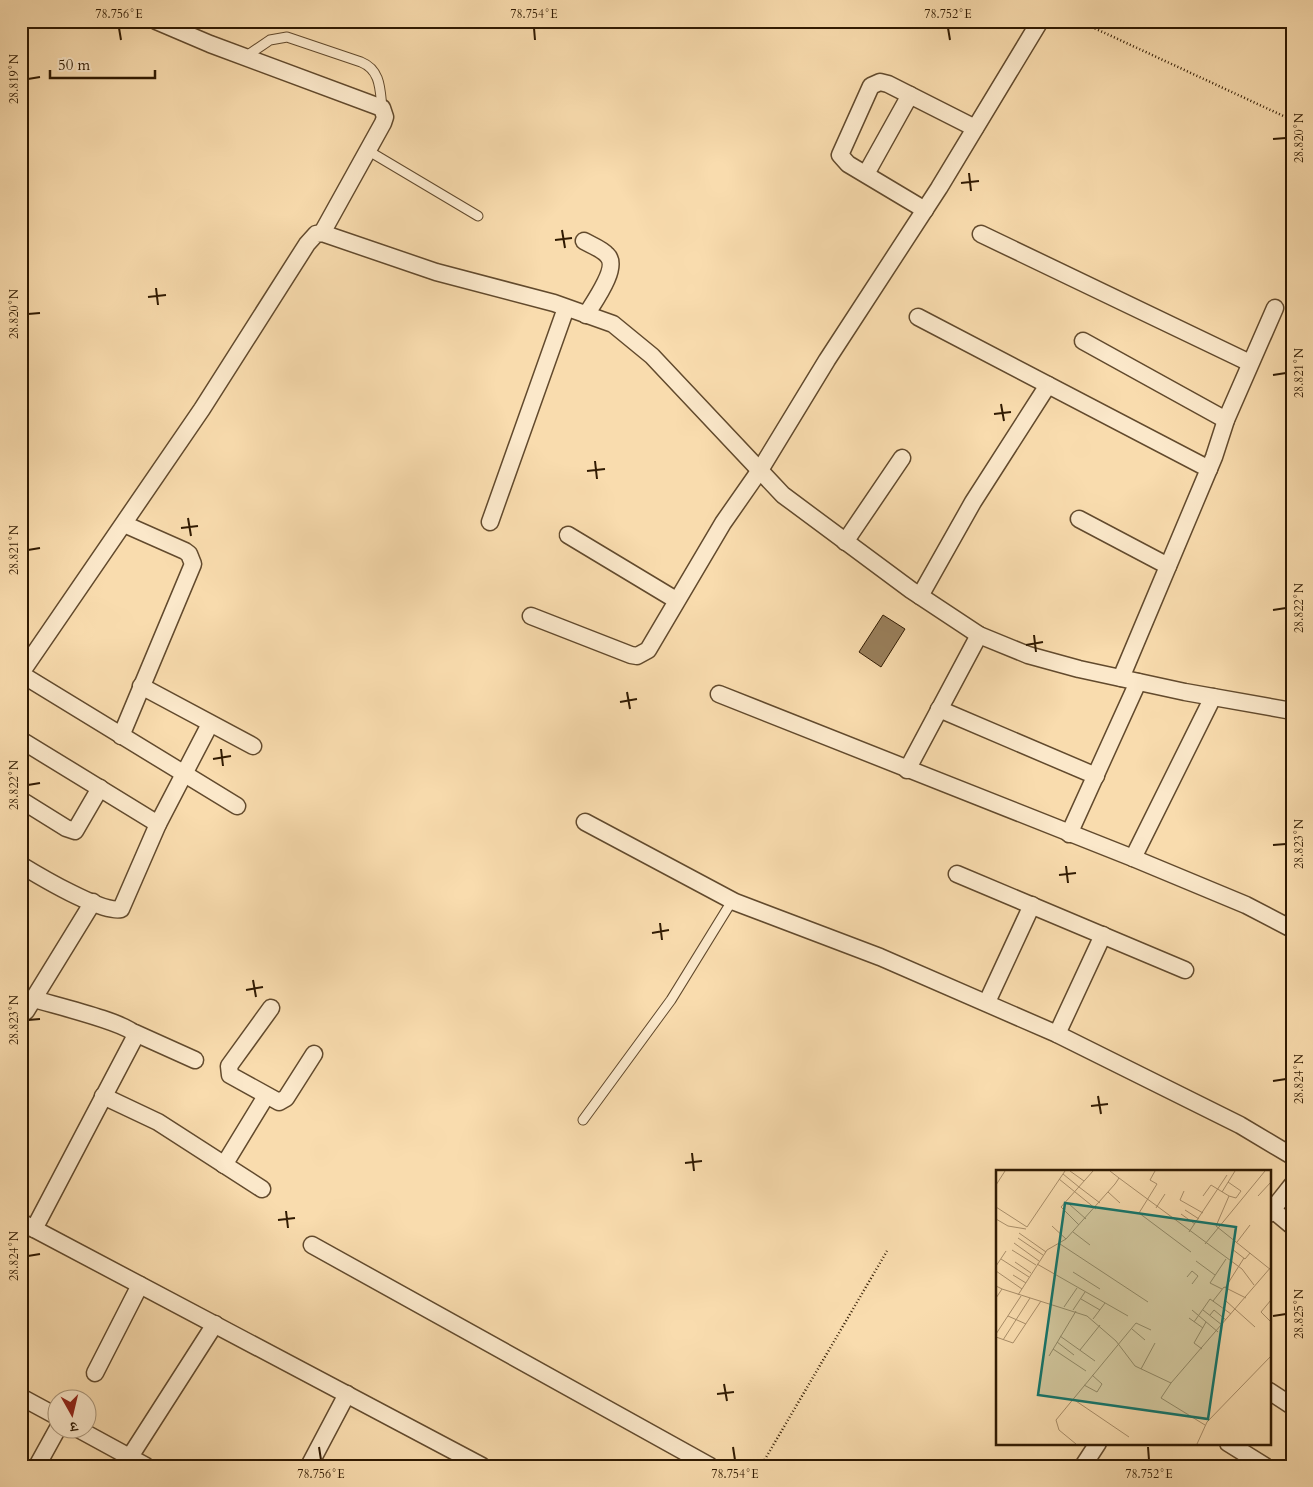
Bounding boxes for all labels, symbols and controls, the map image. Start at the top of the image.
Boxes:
text: 78.756°E [95,6,143,22]
text: 78.754°E [510,6,558,22]
text: 78.752°E [924,6,972,22]
scale bar [50,48,155,80]
text: 28.819°N [6,53,22,104]
text: 50 m [58,55,90,75]
text: 28.820°N [1291,112,1307,163]
text: 28.820°N [6,288,22,339]
text: 28.821°N [1291,347,1307,398]
text: 28.821°N [6,524,22,575]
text: 28.822°N [1291,582,1307,633]
text: 28.822°N [6,759,22,810]
text: 28.823°N [1291,818,1307,869]
text: 28.823°N [6,994,22,1045]
text: 28.824°N [1291,1053,1307,1104]
inset map [996,1170,1270,1444]
text: 28.824°N [6,1230,22,1281]
text: 28.825°N [1291,1288,1307,1339]
north arrow [48,1390,98,1440]
text: उ [68,1416,80,1436]
text: 78.756°E [297,1466,345,1482]
text: 78.754°E [711,1466,759,1482]
text: 78.752°E [1125,1466,1173,1482]

